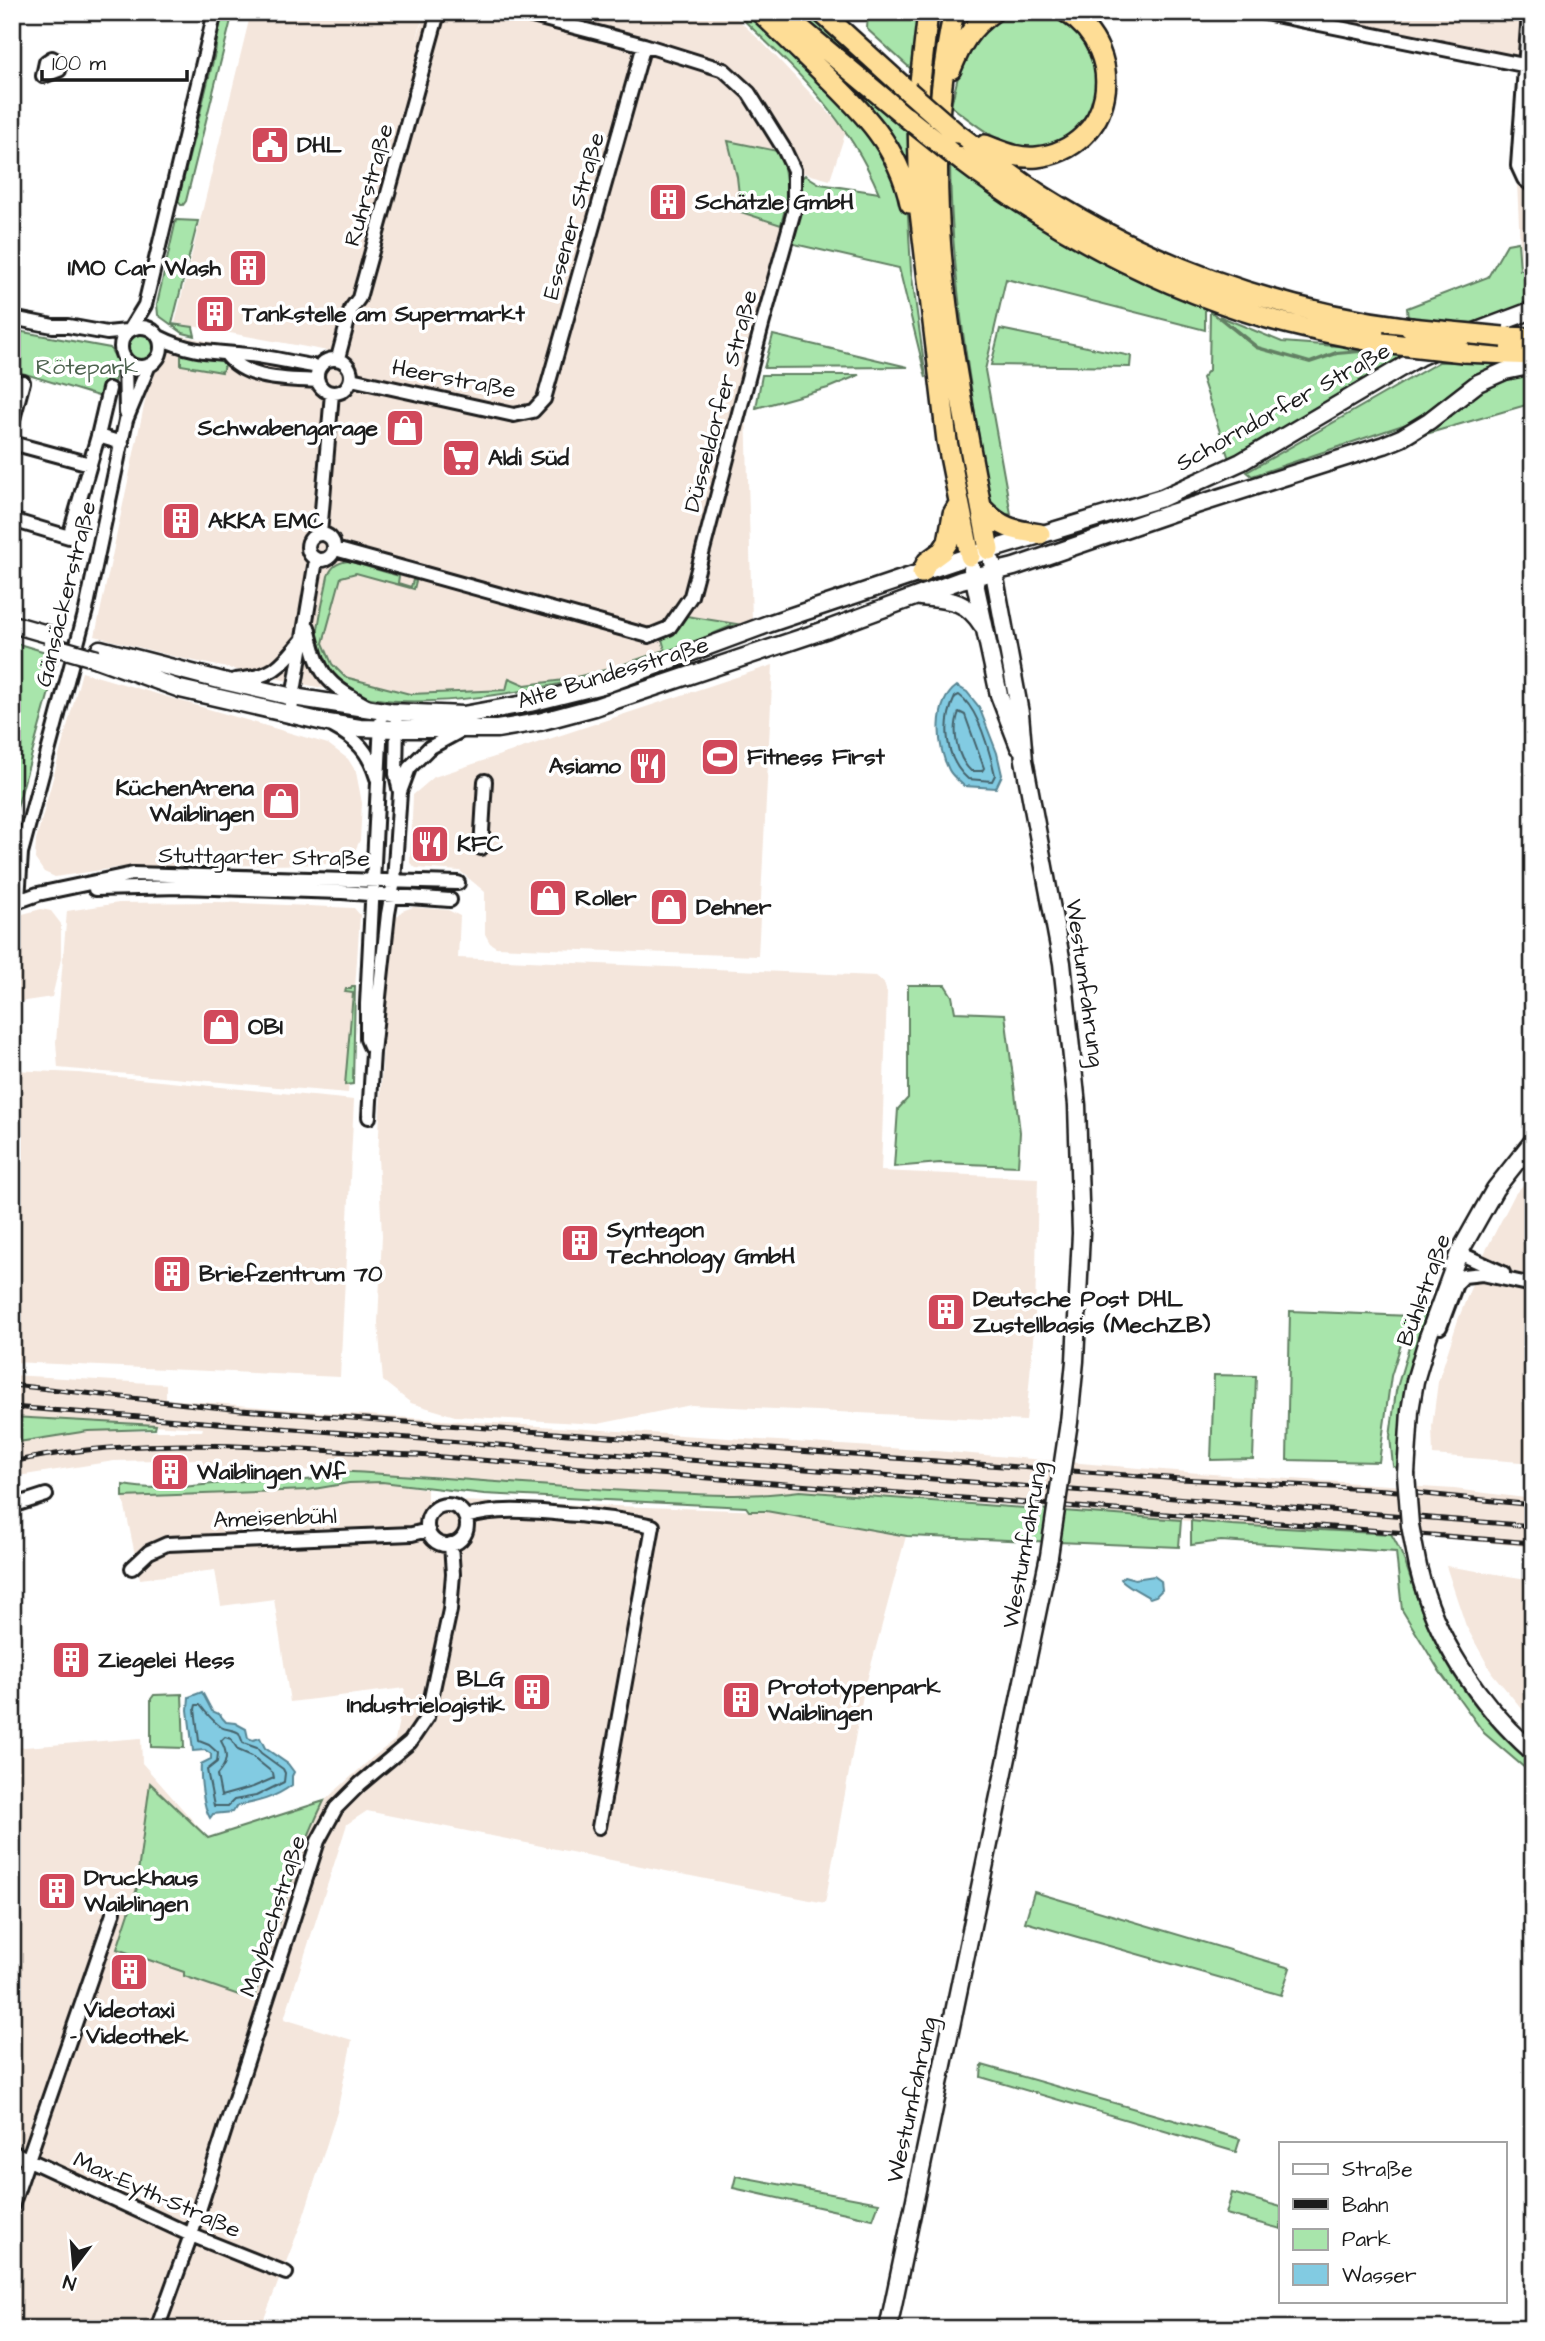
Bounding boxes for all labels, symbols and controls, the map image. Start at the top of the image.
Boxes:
scale bar [42,38,187,82]
text: 100 m [52,49,107,78]
street label: Ruhrstraße [336,120,402,250]
public building icon: DHL [249,124,291,166]
place label: DHL [297,129,342,161]
street label: Essener Straße [535,129,613,303]
building icon: Schätzle GmbH [647,181,689,223]
place label: Schätzle GmbH [694,186,854,218]
building icon: IMO Car Wash [227,247,269,289]
place label: IMO Car Wash [68,252,222,284]
street label: Düsseldorfer Straße [676,287,766,515]
building icon: Tankstelle am Supermarkt [194,293,236,335]
place label: Tankstelle am Supermarkt [241,298,525,330]
street label: Schorndorfer Straße [1170,335,1396,479]
park label: Rötepark [36,351,138,383]
street label: Heerstraße [389,351,519,407]
shop icon: Schwabengarage [384,407,426,449]
place label: Schwabengarage [197,412,379,445]
supermarket icon: Aldi Süd [440,437,482,479]
place label: Aldi Süd [488,442,569,474]
street label: Gänsäckerstraße [27,498,105,690]
building icon: AKKA EMC [160,500,202,542]
place label: AKKA EMC [208,505,324,537]
street label: Alte Bundesstraße [513,629,713,717]
sports icon: Fitness First [699,736,741,778]
place label: Fitness First [747,741,886,773]
restaurant icon: Asiamo [627,745,669,787]
place label: Asiamo [549,750,621,782]
place label: KüchenArena Waiblingen [115,772,254,831]
shop icon: KüchenArena Waiblingen [260,780,302,822]
restaurant icon: KFC [409,823,451,865]
place label: KFC [457,828,504,860]
street label: Stuttgarter Straße [158,839,370,876]
shop icon: Roller [527,877,569,919]
place label: Roller [575,882,637,914]
shop icon: Dehner [648,886,690,928]
place label: Dehner [696,891,772,923]
street label: Westumfahrung [1056,897,1113,1069]
shop icon: OBI [200,1006,242,1048]
place label: OBI [248,1011,283,1043]
place label: Syntegon Technology GmbH [606,1214,795,1274]
building icon: Syntegon Technology GmbH [559,1222,601,1264]
street label: Bühlstraße [1389,1230,1459,1350]
building icon: Briefzentrum 70 [151,1253,193,1295]
place label: Briefzentrum 70 [199,1258,383,1290]
place label: Deutsche Post DHL Zustellbasis (MechZB) [973,1283,1210,1341]
building icon: Deutsche Post DHL Zustellbasis (MechZB) [925,1291,967,1333]
building icon: Waiblingen Wf [149,1451,191,1493]
place label: Waiblingen Wf [196,1456,347,1489]
street label: Westumfahrung [995,1459,1056,1631]
street label: Ameisenbühl [213,1500,337,1536]
building icon: Ziegelei Hess [50,1639,92,1681]
place label: Ziegelei Hess [98,1644,235,1677]
place label: BLG Industrielogistik [347,1663,506,1722]
building icon: BLG Industrielogistik [511,1671,553,1713]
place label: Prototypenpark Waiblingen [767,1671,941,1730]
building icon: Prototypenpark Waiblingen [720,1679,762,1721]
street label: Maybachstraße [232,1831,315,2001]
place label: Druckhaus Waiblingen [83,1862,199,1921]
building icon: Druckhaus Waiblingen [36,1870,78,1912]
building icon: Videotaxi - Videothek [108,1951,150,1993]
place label: Videotaxi - Videothek [70,1994,189,2052]
street label: Westumfahrung [879,2014,946,2186]
legend [1279,2142,1506,2302]
street label: Max-Eyth-Straße [68,2144,246,2247]
text: Straße [1342,2155,1413,2184]
text: Bahn [1342,2191,1389,2220]
text: Park [1342,2225,1391,2254]
north arrow [38,2232,108,2302]
text: Wasser [1342,2261,1417,2290]
text: N [60,2267,79,2297]

